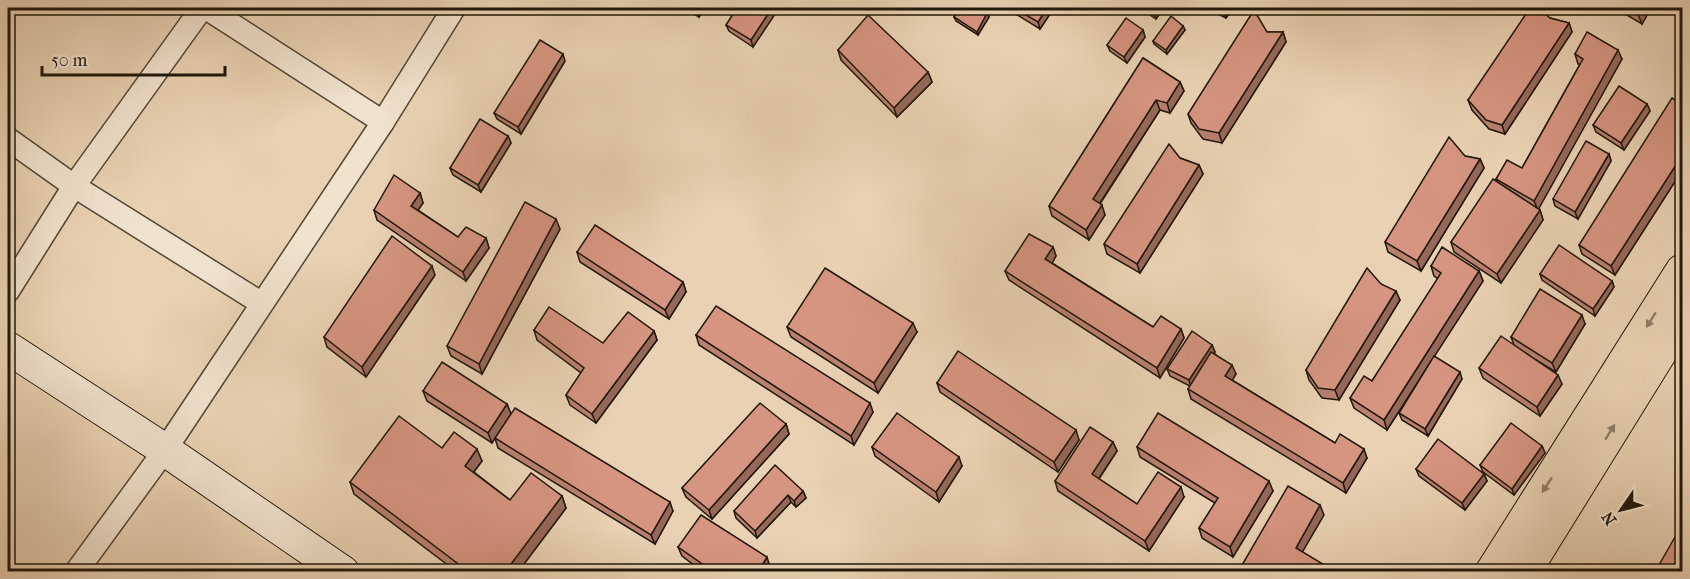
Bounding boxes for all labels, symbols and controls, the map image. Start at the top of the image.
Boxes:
scale bar [42,39,225,77]
text: 50 m [51,50,88,71]
one-way arrow [1646,312,1657,329]
one-way arrow [1605,424,1616,441]
one-way arrow [1541,477,1552,493]
north arrow [1591,480,1651,540]
text: N [1597,507,1620,529]

